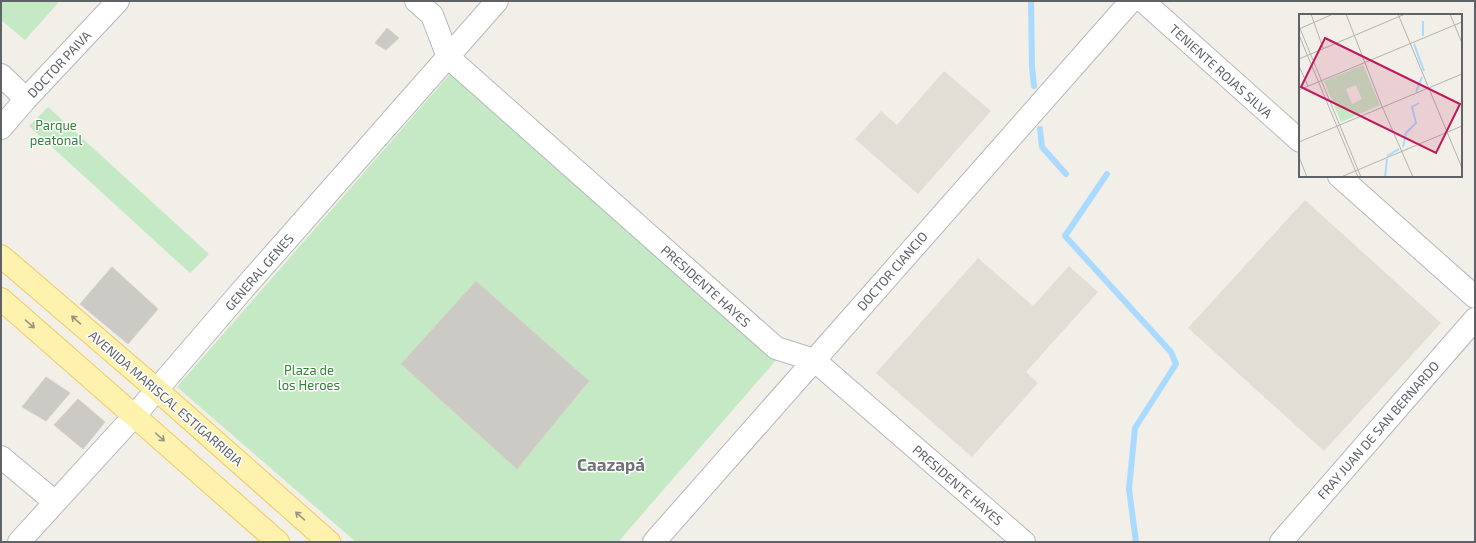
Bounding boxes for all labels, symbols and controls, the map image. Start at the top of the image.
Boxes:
inset map [1299,14,1462,177]
street label: TENIENTE ROJAS SILVA [1166,21,1276,121]
street label: DOCTOR PAIVA [24,27,94,101]
park label: Parque peatonal [30,117,82,148]
street label: DOCTOR CIANCIO [853,228,931,314]
street label: GENERAL GENES [221,230,297,314]
street label: PRESIDENTE HAYES [658,242,754,330]
one-way arrow [70,316,81,325]
one-way arrow [25,320,36,329]
street label: AVENIDA MARISCAL ESTIGARRIBIA [86,327,246,469]
street label: FRAY JUAN DE SAN BERNARDO [1314,358,1442,502]
park label: Plaza de los Heroes [278,362,340,393]
one-way arrow [155,433,165,442]
street label: PRESIDENTE HAYES [910,441,1006,529]
district label: Caazapá [577,454,645,474]
one-way arrow [295,512,305,521]

